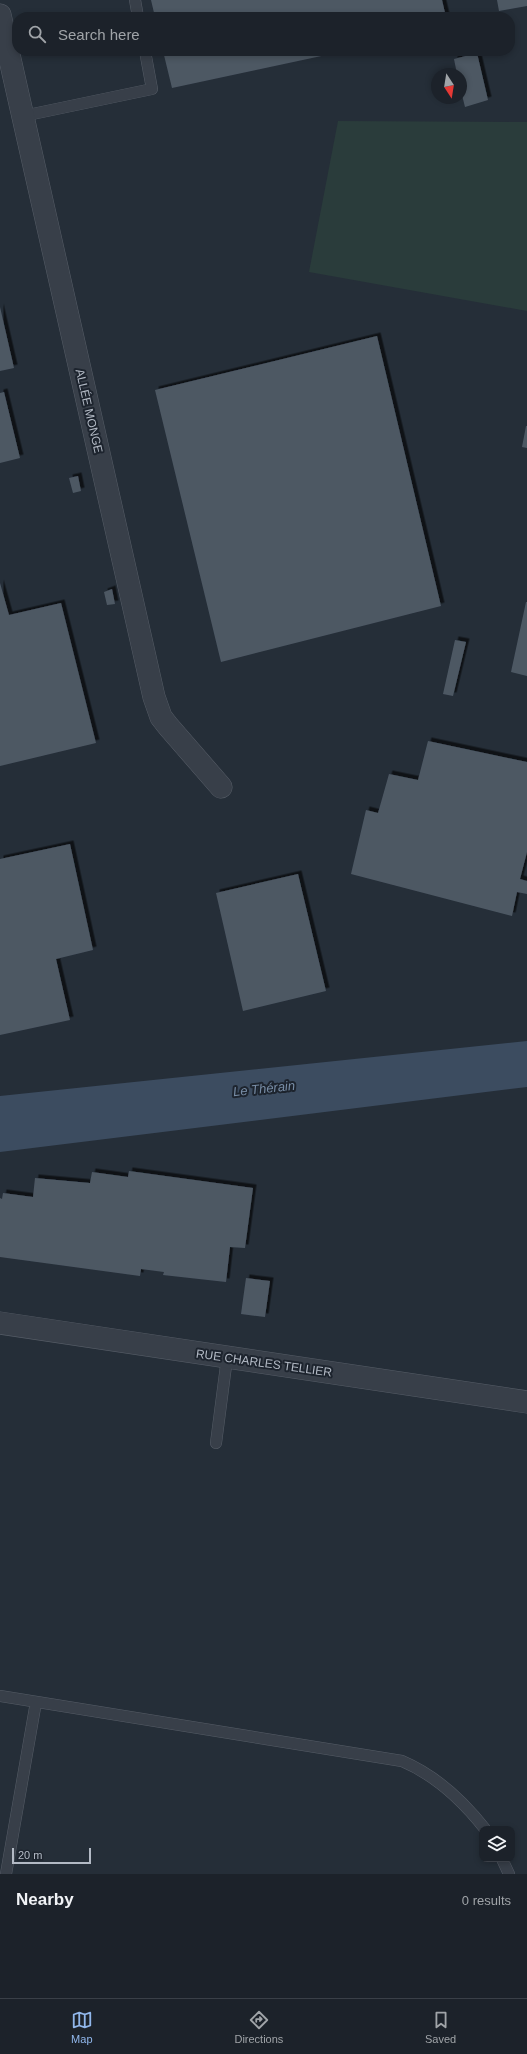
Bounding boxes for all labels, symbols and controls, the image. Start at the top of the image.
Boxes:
search box [12,12,515,56]
icon: search [26,23,48,45]
text: Search here [58,26,140,43]
north arrow [431,68,467,104]
street label: ALLÉE MONGE [73,367,106,454]
water label: Le Thérain [232,1078,296,1099]
street label: RUE CHARLES TELLIER [195,1347,333,1380]
map controls [479,1826,515,1862]
button: layers [479,1826,515,1862]
scale bar [12,1846,91,1865]
text: 20 m [18,1849,42,1861]
text: Nearby [16,1890,74,1909]
text: 0 results [462,1893,511,1908]
tab: Map [71,2009,93,2045]
tab: Directions [234,2009,283,2045]
tab: Saved [425,2009,456,2045]

